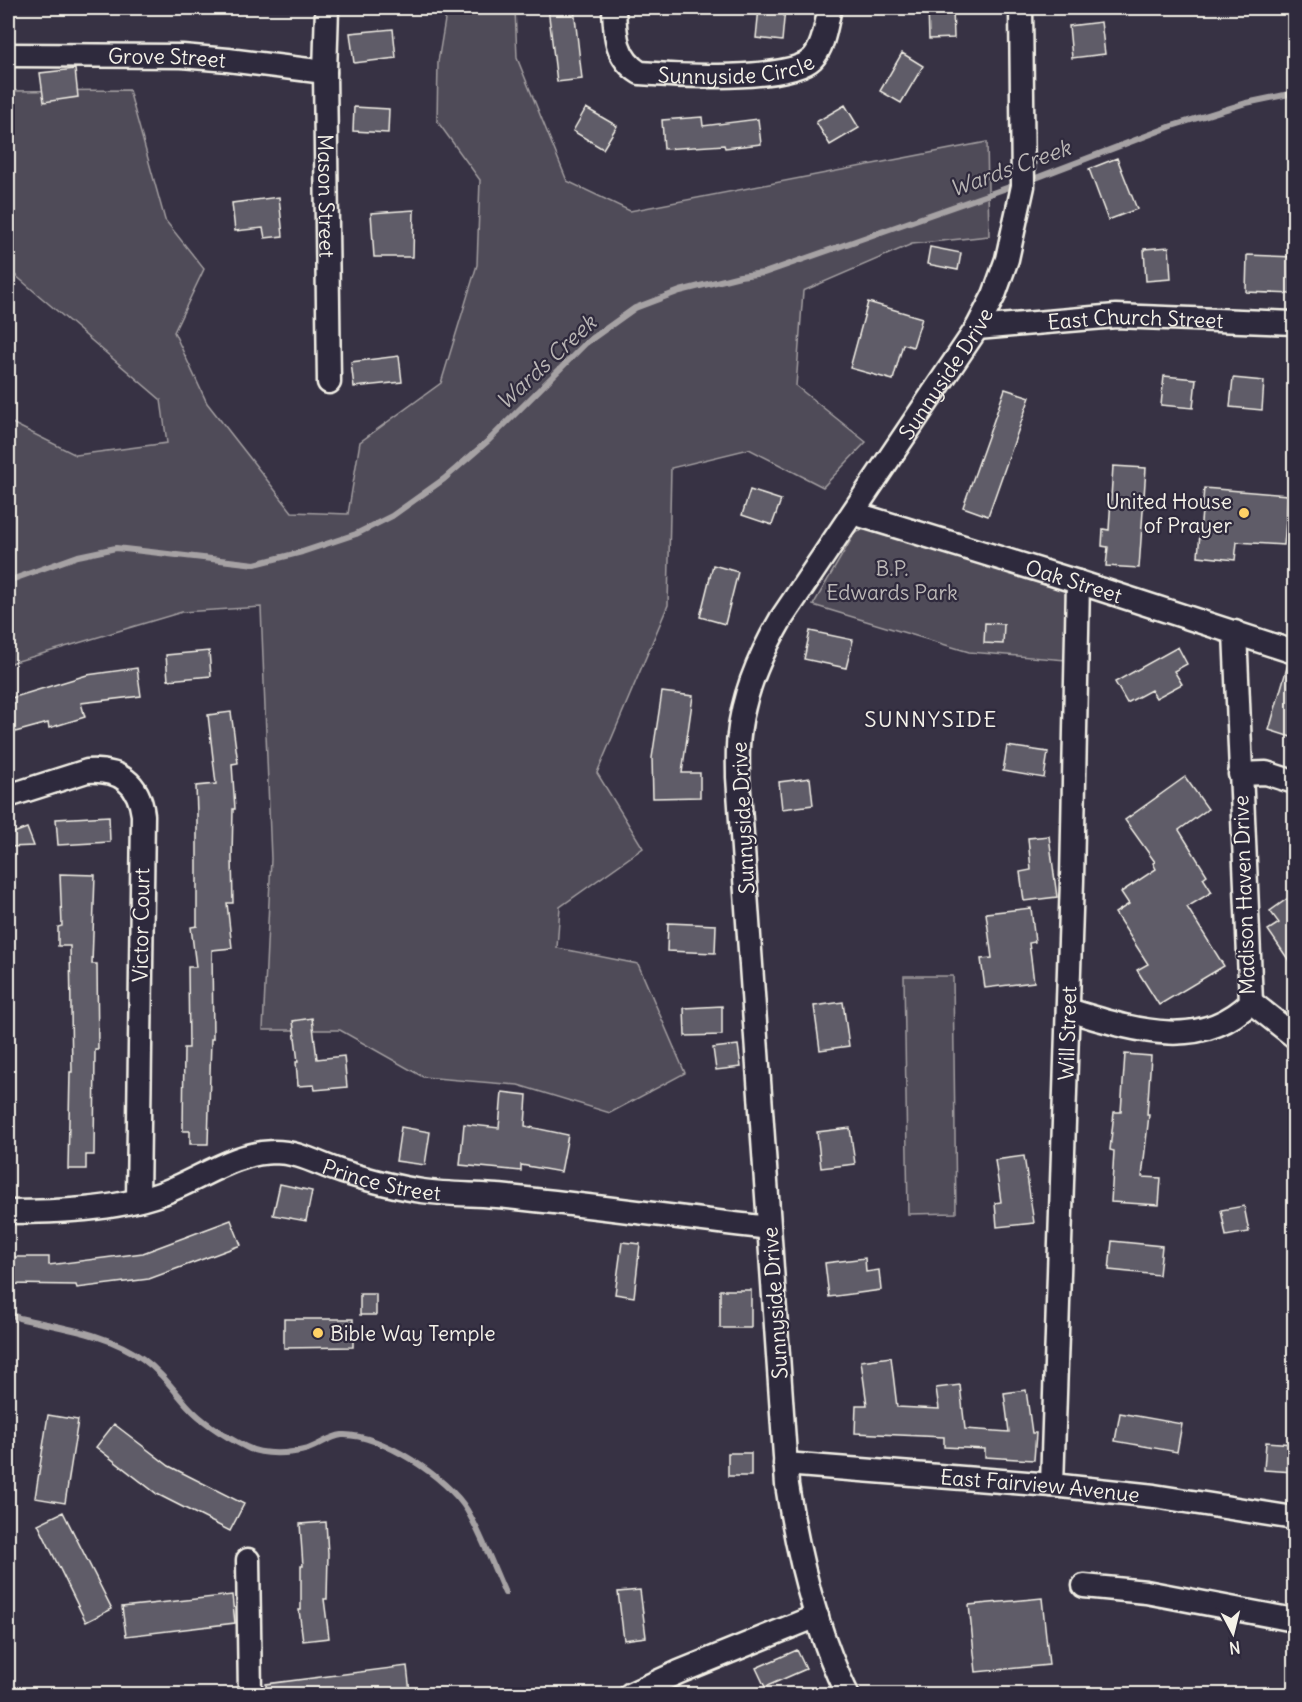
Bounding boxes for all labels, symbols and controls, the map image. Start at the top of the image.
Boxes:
street label: Grove Street [108,42,227,73]
street label: Sunnyside Circle [657,48,819,90]
water label: Wards Creek [946,133,1076,203]
street label: Mason Street [312,134,341,258]
street label: East Church Street [1047,302,1224,335]
street label: Sunnyside Drive [892,303,999,445]
water label: Wards Creek [490,307,603,415]
place label: United House of Prayer [1105,488,1232,539]
marker: United House of Prayer [1237,506,1251,520]
street label: Oak Street [1022,553,1126,609]
park label: B.P. Edwards Park [826,555,958,606]
district label: SUNNYSIDE [864,705,998,733]
street label: Sunnyside Drive [726,741,760,895]
street label: Madison Haven Drive [1227,795,1261,995]
street label: Victor Court [127,868,155,982]
street label: Will Street [1052,986,1082,1081]
street label: Prince Street [319,1152,442,1206]
street label: Sunnyside Drive [756,1226,794,1380]
place label: Bible Way Temple [330,1320,496,1347]
marker: Bible Way Temple [311,1326,325,1340]
street label: East Fairview Avenue [939,1463,1141,1508]
north arrow [1203,1603,1263,1663]
text: N [1228,1637,1242,1658]

